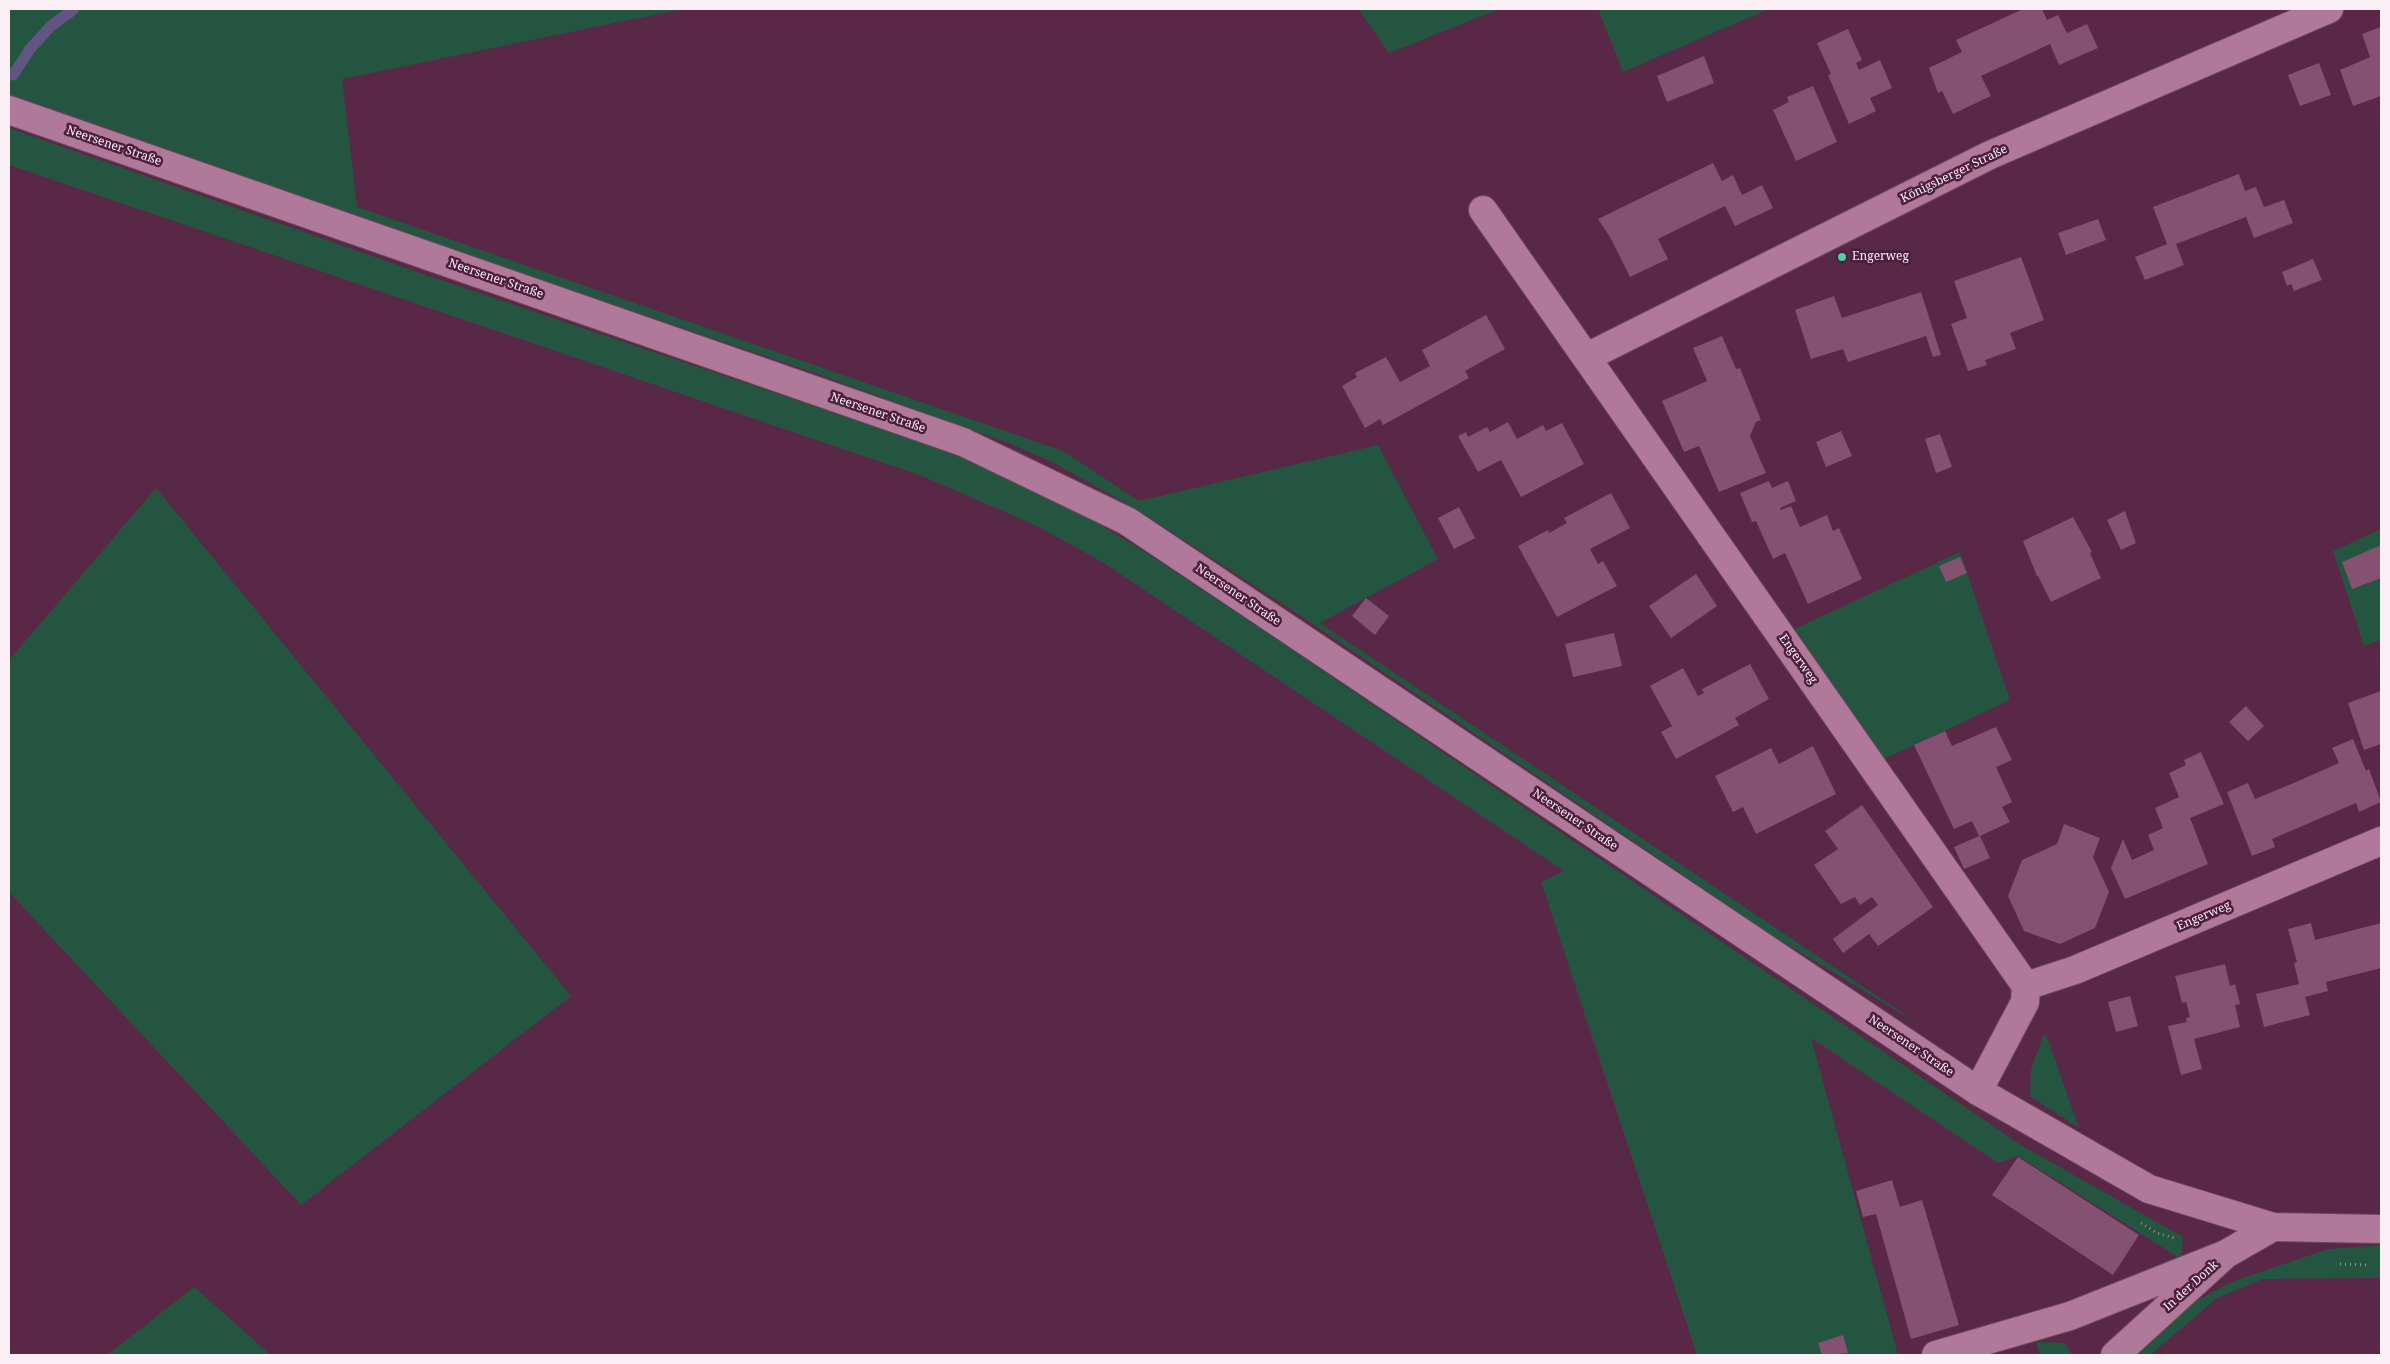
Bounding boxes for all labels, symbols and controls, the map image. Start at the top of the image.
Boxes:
street label: Neersener Straße [65,123,163,169]
street label: Königsberger Straße [1898,142,2010,206]
place label: Engerweg [1852,250,1909,264]
marker: Engerweg [1836,251,1848,263]
street label: Neersener Straße [447,256,545,302]
street label: Neersener Straße [829,390,927,436]
street label: Neersener Straße [1193,561,1283,629]
street label: Engerweg [1776,632,1820,686]
street label: Neersener Straße [1530,786,1620,854]
street label: Engerweg [2175,898,2233,934]
street label: Neersener Straße [1866,1012,1956,1080]
street label: In der Donk [2161,1258,2221,1314]

